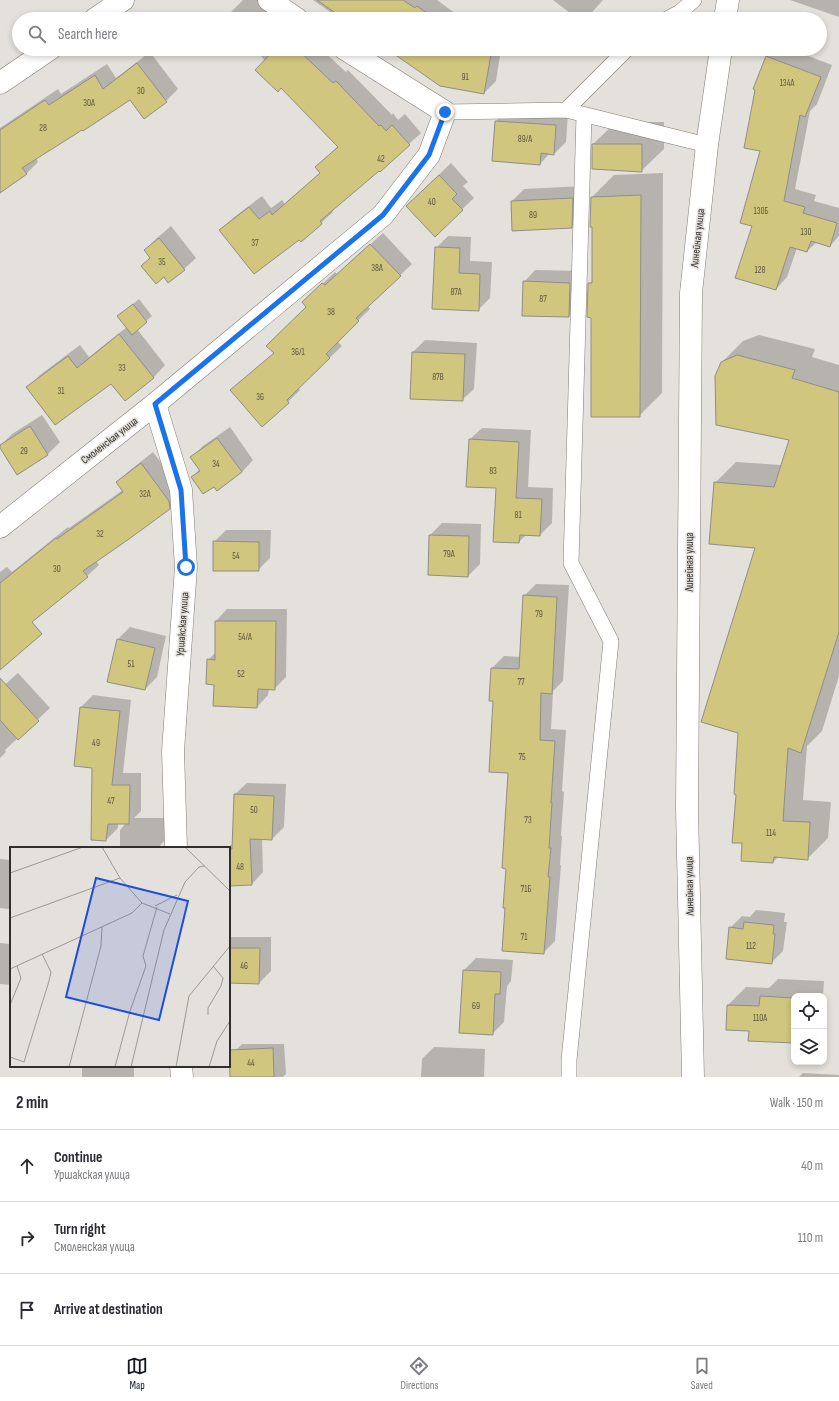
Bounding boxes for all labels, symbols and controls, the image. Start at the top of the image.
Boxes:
search box [12,12,827,56]
icon: search [26,23,48,45]
text: Search here [58,25,118,44]
house number: 91 [461,72,469,83]
house number: 134А [780,78,794,89]
house number: 30 [137,86,145,97]
house number: 30А [83,98,95,109]
route end [436,103,454,121]
house number: 28 [39,123,47,134]
house number: 89/А [518,134,532,145]
house number: 42 [377,154,385,165]
house number: 40 [428,197,436,208]
house number: 130Б [754,206,768,217]
street label: Линейная улица [688,208,707,269]
house number: 89 [529,210,537,221]
house number: 130 [801,227,811,238]
house number: 37 [251,238,259,249]
house number: 35 [158,257,166,268]
house number: 38А [371,263,383,274]
house number: 128 [755,265,766,276]
house number: 87А [450,287,462,298]
house number: 87 [539,294,547,305]
house number: 38 [327,307,335,318]
house number: 36/1 [291,347,306,358]
house number: 33 [118,363,126,374]
house number: 87В [432,372,444,383]
house number: 31 [58,386,65,397]
house number: 36 [256,392,264,403]
street label: Смоленская улица [78,414,140,467]
house number: 29 [20,446,28,457]
house number: 34 [212,459,220,470]
house number: 83 [489,466,497,477]
house number: 32А [139,489,151,500]
house number: 81 [514,510,522,521]
house number: 32 [96,529,104,540]
street label: Линейная улица [683,532,696,593]
house number: 79А [443,549,455,560]
house number: 54 [232,551,240,562]
route start [177,558,195,576]
house number: 30 [53,564,61,575]
street label: Уршакская улица [174,592,191,657]
house number: 79 [535,609,543,620]
house number: 54/А [238,632,252,643]
house number: 51 [128,659,135,670]
house number: 52 [237,669,245,680]
house number: 77 [517,677,525,688]
house number: 49 [92,738,100,749]
house number: 75 [518,752,526,763]
house number: 47 [107,796,115,807]
house number: 50 [250,805,258,816]
house number: 73 [524,815,532,826]
house number: 114 [766,828,776,839]
inset map [10,847,230,1067]
street label: Линейная улица [682,856,697,917]
house number: 48 [236,862,244,873]
house number: 71Б [521,884,531,895]
house number: 71 [521,932,528,943]
house number: 112 [746,941,756,952]
house number: 46 [240,961,248,972]
map controls [791,993,827,1065]
button: locate [791,993,827,1029]
house number: 69 [472,1001,480,1012]
house number: 110А [753,1013,767,1024]
button: layers [791,1029,827,1065]
house number: 44 [247,1058,255,1069]
text: 2 min [16,1093,48,1113]
text: Walk · 150 m [770,1095,823,1111]
text: Continue [54,1148,103,1167]
icon: ahead [16,1155,38,1177]
text: 40 m [801,1158,823,1174]
text: Уршакская улица [54,1167,130,1183]
text: Turn right [54,1220,106,1239]
icon: right [16,1227,38,1249]
text: 110 m [798,1230,823,1246]
text: Смоленская улица [54,1239,135,1255]
icon: arrive [16,1299,38,1321]
text: Arrive at destination [54,1300,163,1319]
tab: Map [126,1355,148,1392]
tab: Directions [401,1355,438,1392]
tab: Saved [691,1355,713,1392]

